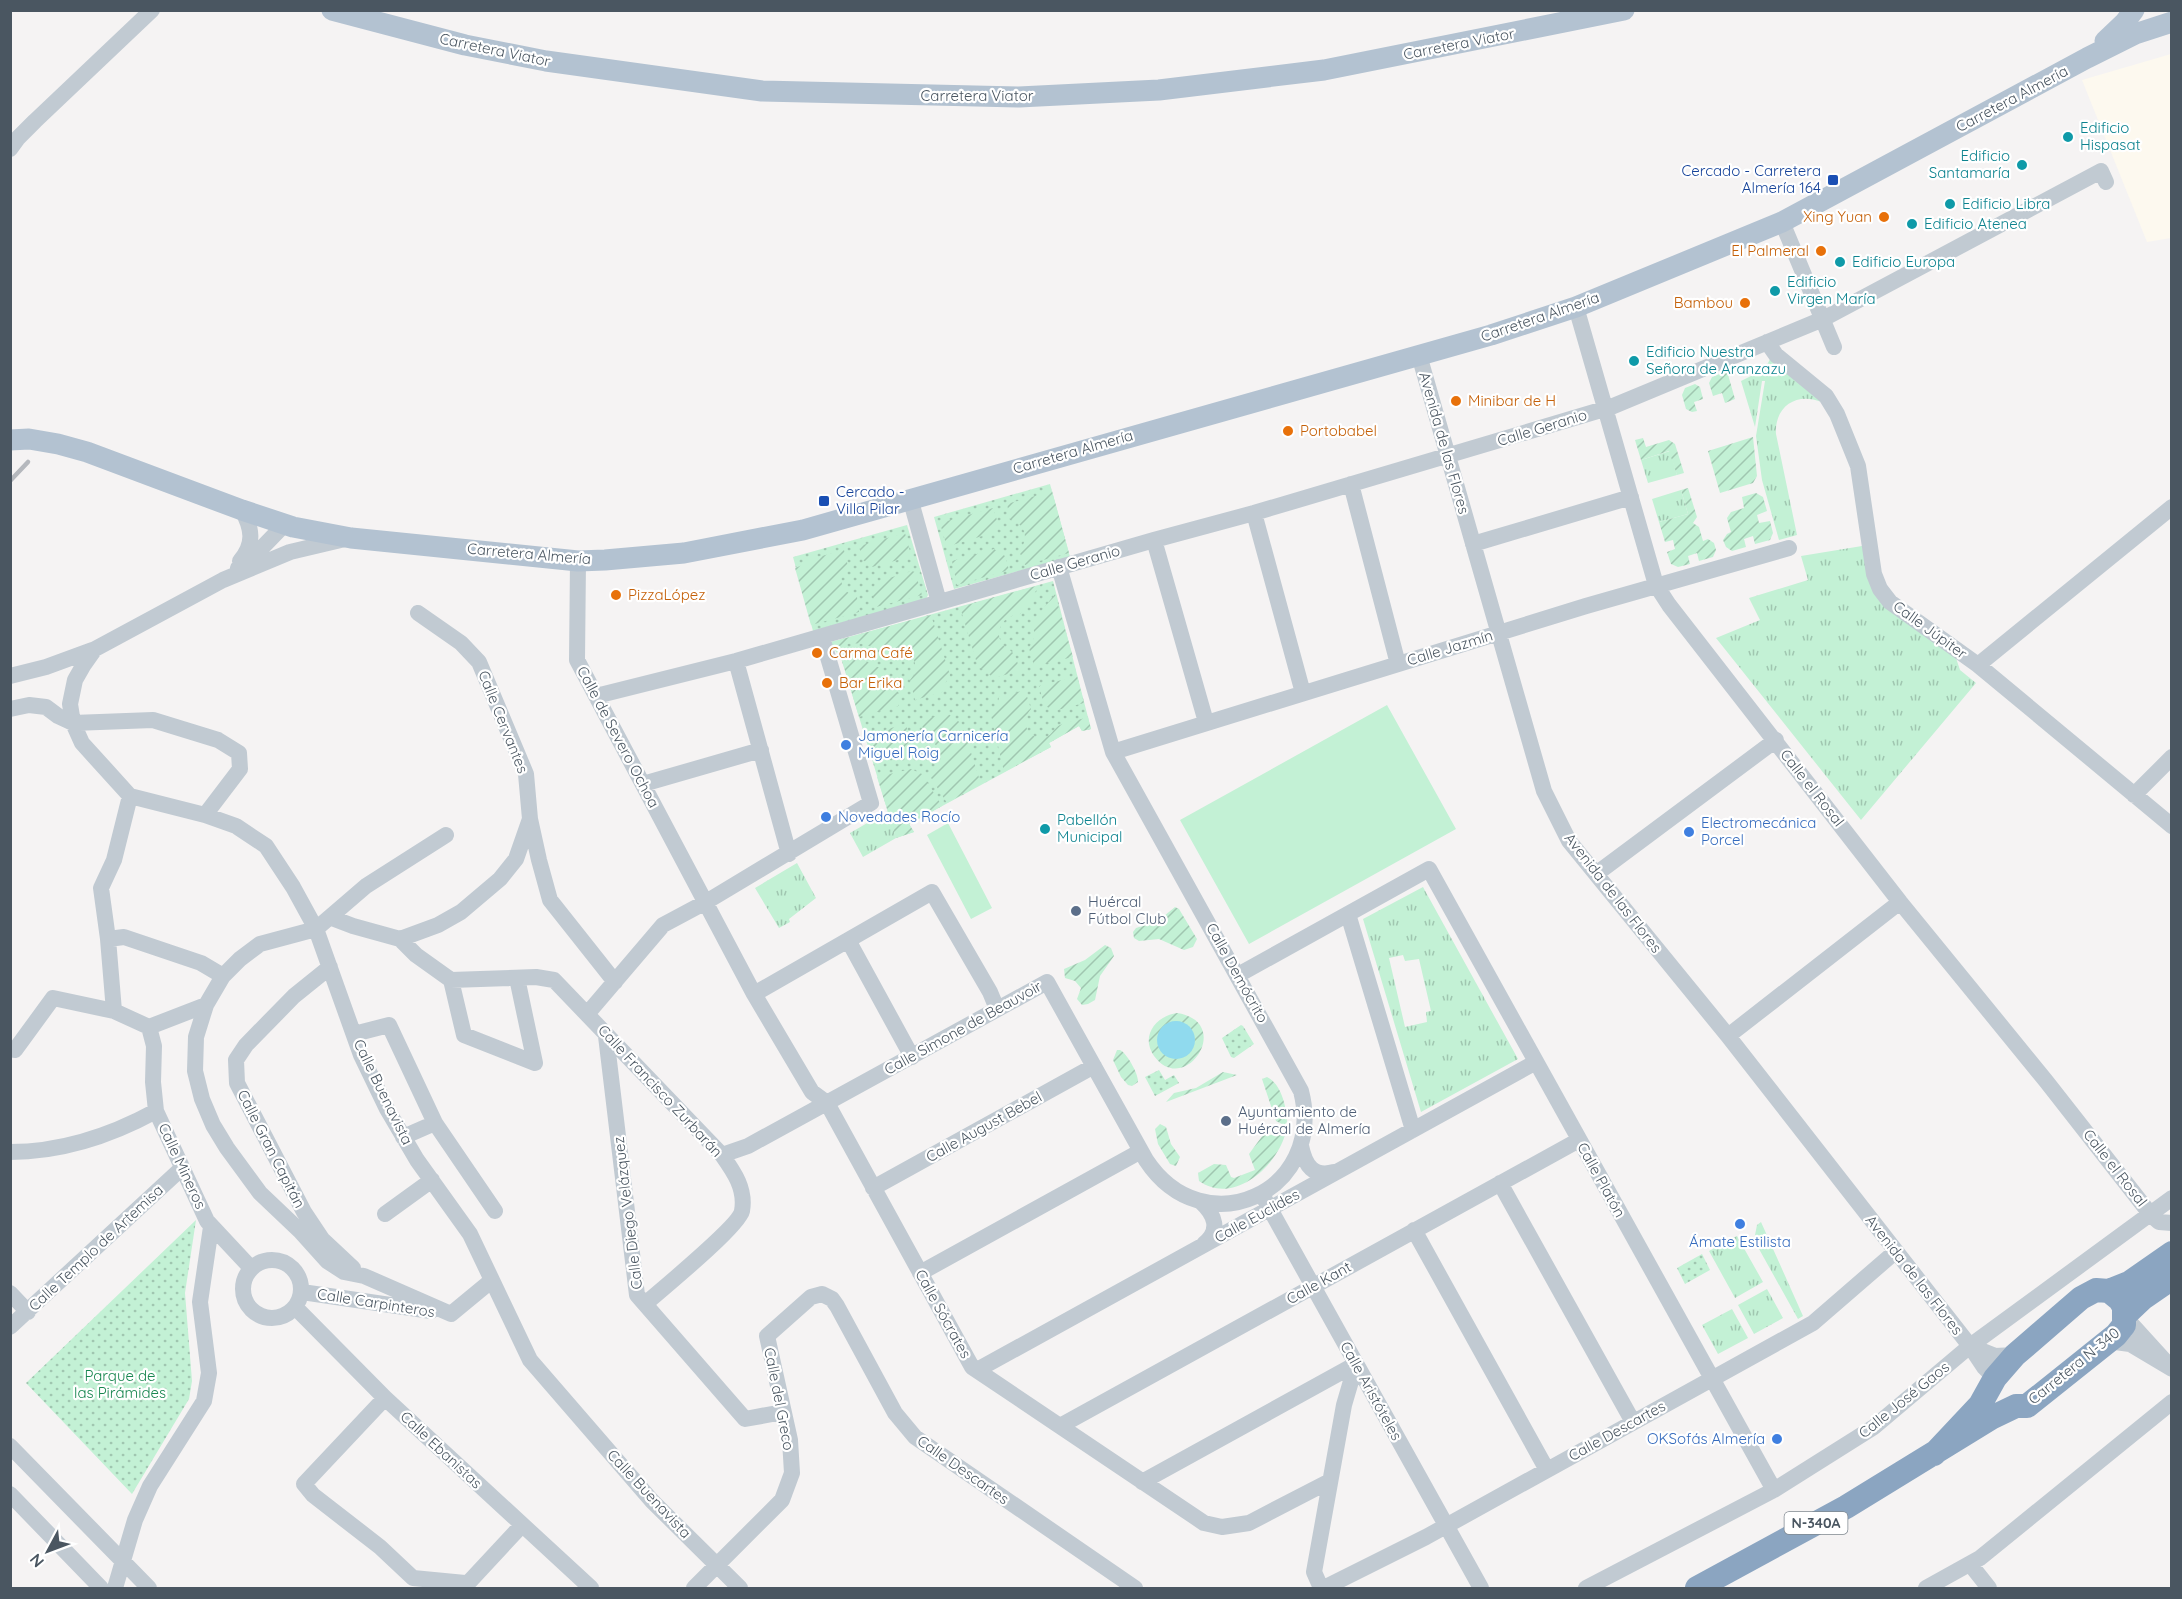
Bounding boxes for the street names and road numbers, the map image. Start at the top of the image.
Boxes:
street label: Carretera Viator [1402,23,1516,64]
street label: Carretera Viator [438,28,553,71]
street label: Carretera Almería [1952,61,2071,136]
street label: Carretera Viator [921,86,1034,105]
street label: Carretera Almería [1478,287,1602,346]
street label: Avenida de las Flores [1415,370,1474,516]
street label: Calle Geranio [1495,405,1589,450]
street label: Carretera Almería [1011,425,1135,478]
street label: Carretera Almería [466,539,592,568]
street label: Calle Geranio [1028,541,1122,584]
street label: Calle Júpiter [1890,596,1971,663]
street label: Calle Jazmín [1405,625,1495,670]
street label: Calle de Severo Ochoa [573,663,664,811]
street label: Calle Cervantes [474,668,533,776]
street label: Calle el Rosal [1776,745,1848,830]
street label: Avenida de las Flores [1561,829,1666,956]
street label: Calle Demócrito [1202,920,1273,1026]
street label: Calle Simone de Beauvoir [881,976,1045,1079]
street label: Calle Francisco Zurbarán [594,1020,727,1161]
street label: Calle Buenavista [350,1036,417,1148]
street label: Calle Gran Capitán [233,1086,309,1211]
street label: Calle August Bebel [923,1087,1045,1166]
street label: Calle Mineros [154,1120,211,1212]
street label: Calle el Rosal [2079,1125,2151,1210]
street label: Calle Diego Velázquez [609,1136,646,1291]
street label: Calle Platón [1573,1139,1630,1220]
street label: Calle Templo de Artemisa [24,1180,167,1315]
street label: Calle Euclides [1211,1184,1303,1247]
street label: Avenida de las Flores [1862,1211,1967,1338]
street label: Calle Kant [1283,1257,1354,1308]
street label: Calle Sócrates [911,1266,976,1362]
street label: Calle Carpinteros [316,1284,436,1321]
street label: Carretera N-340 [2024,1323,2123,1408]
street label: Calle Aristóteles [1336,1338,1407,1444]
street label: Calle del Greco [760,1346,799,1452]
street label: Calle José Gaos [1854,1357,1953,1442]
street label: Calle Descartes [1565,1396,1668,1465]
street label: Calle Ebanistas [396,1407,486,1492]
street label: Calle Descartes [914,1431,1013,1508]
street label: Calle Buenavista [603,1445,696,1542]
road number: N-340A [1784,1512,1848,1534]

